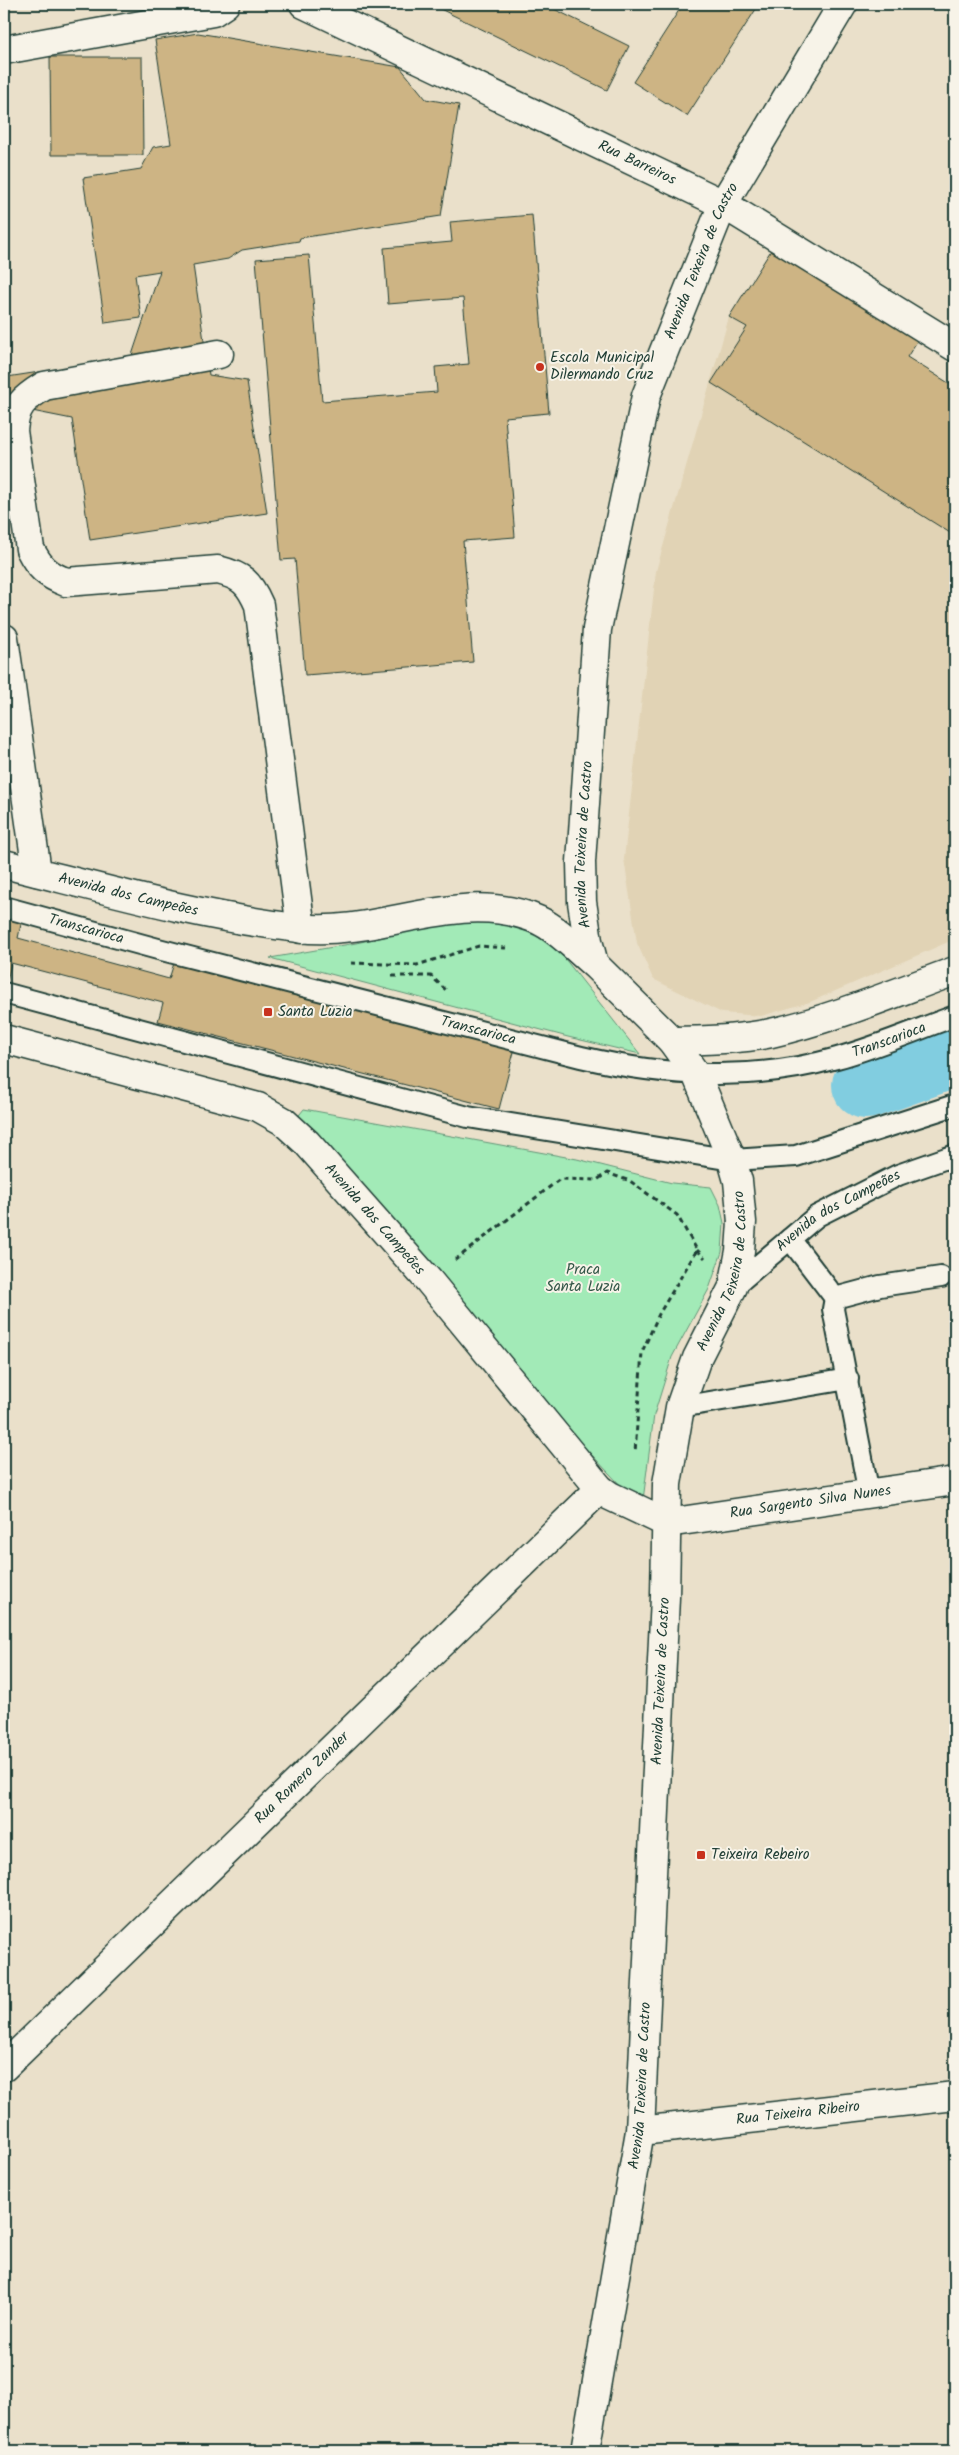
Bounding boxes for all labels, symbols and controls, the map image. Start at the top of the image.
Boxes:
street label: Rua Barreiros [594,134,681,192]
street label: Avenida Teixeira de Castro [658,178,745,343]
place label: Escola Municipal Dilermando Cruz [550,346,654,387]
marker: Escola Municipal Dilermando Cruz [534,361,546,373]
street label: Avenida Teixeira de Castro [569,760,600,930]
street label: Avenida dos Campeões [56,866,201,923]
street label: Transcarioca [46,908,126,951]
place label: Santa Luzia [278,1000,352,1024]
marker: Santa Luzia [262,1006,274,1018]
street label: Transcarioca [438,1010,518,1052]
street label: Transcarioca [849,1016,930,1065]
street label: Avenida dos Campeões [318,1158,431,1281]
street label: Avenida dos Campeões [771,1163,905,1258]
street label: Avenida Teixeira de Castro [690,1189,754,1356]
park label: Praca Santa Luzia [546,1258,620,1299]
street label: Rua Sargento Silva Nunes [728,1478,893,1526]
street label: Avenida Teixeira de Castro [645,1597,677,1766]
street label: Rua Romero Zander [249,1725,356,1830]
place label: Teixeira Rebeiro [711,1843,810,1867]
marker: Teixeira Rebeiro [695,1849,707,1861]
street label: Avenida Teixeira de Castro [622,2001,658,2171]
street label: Rua Teixeira Ribeiro [735,2095,861,2132]

